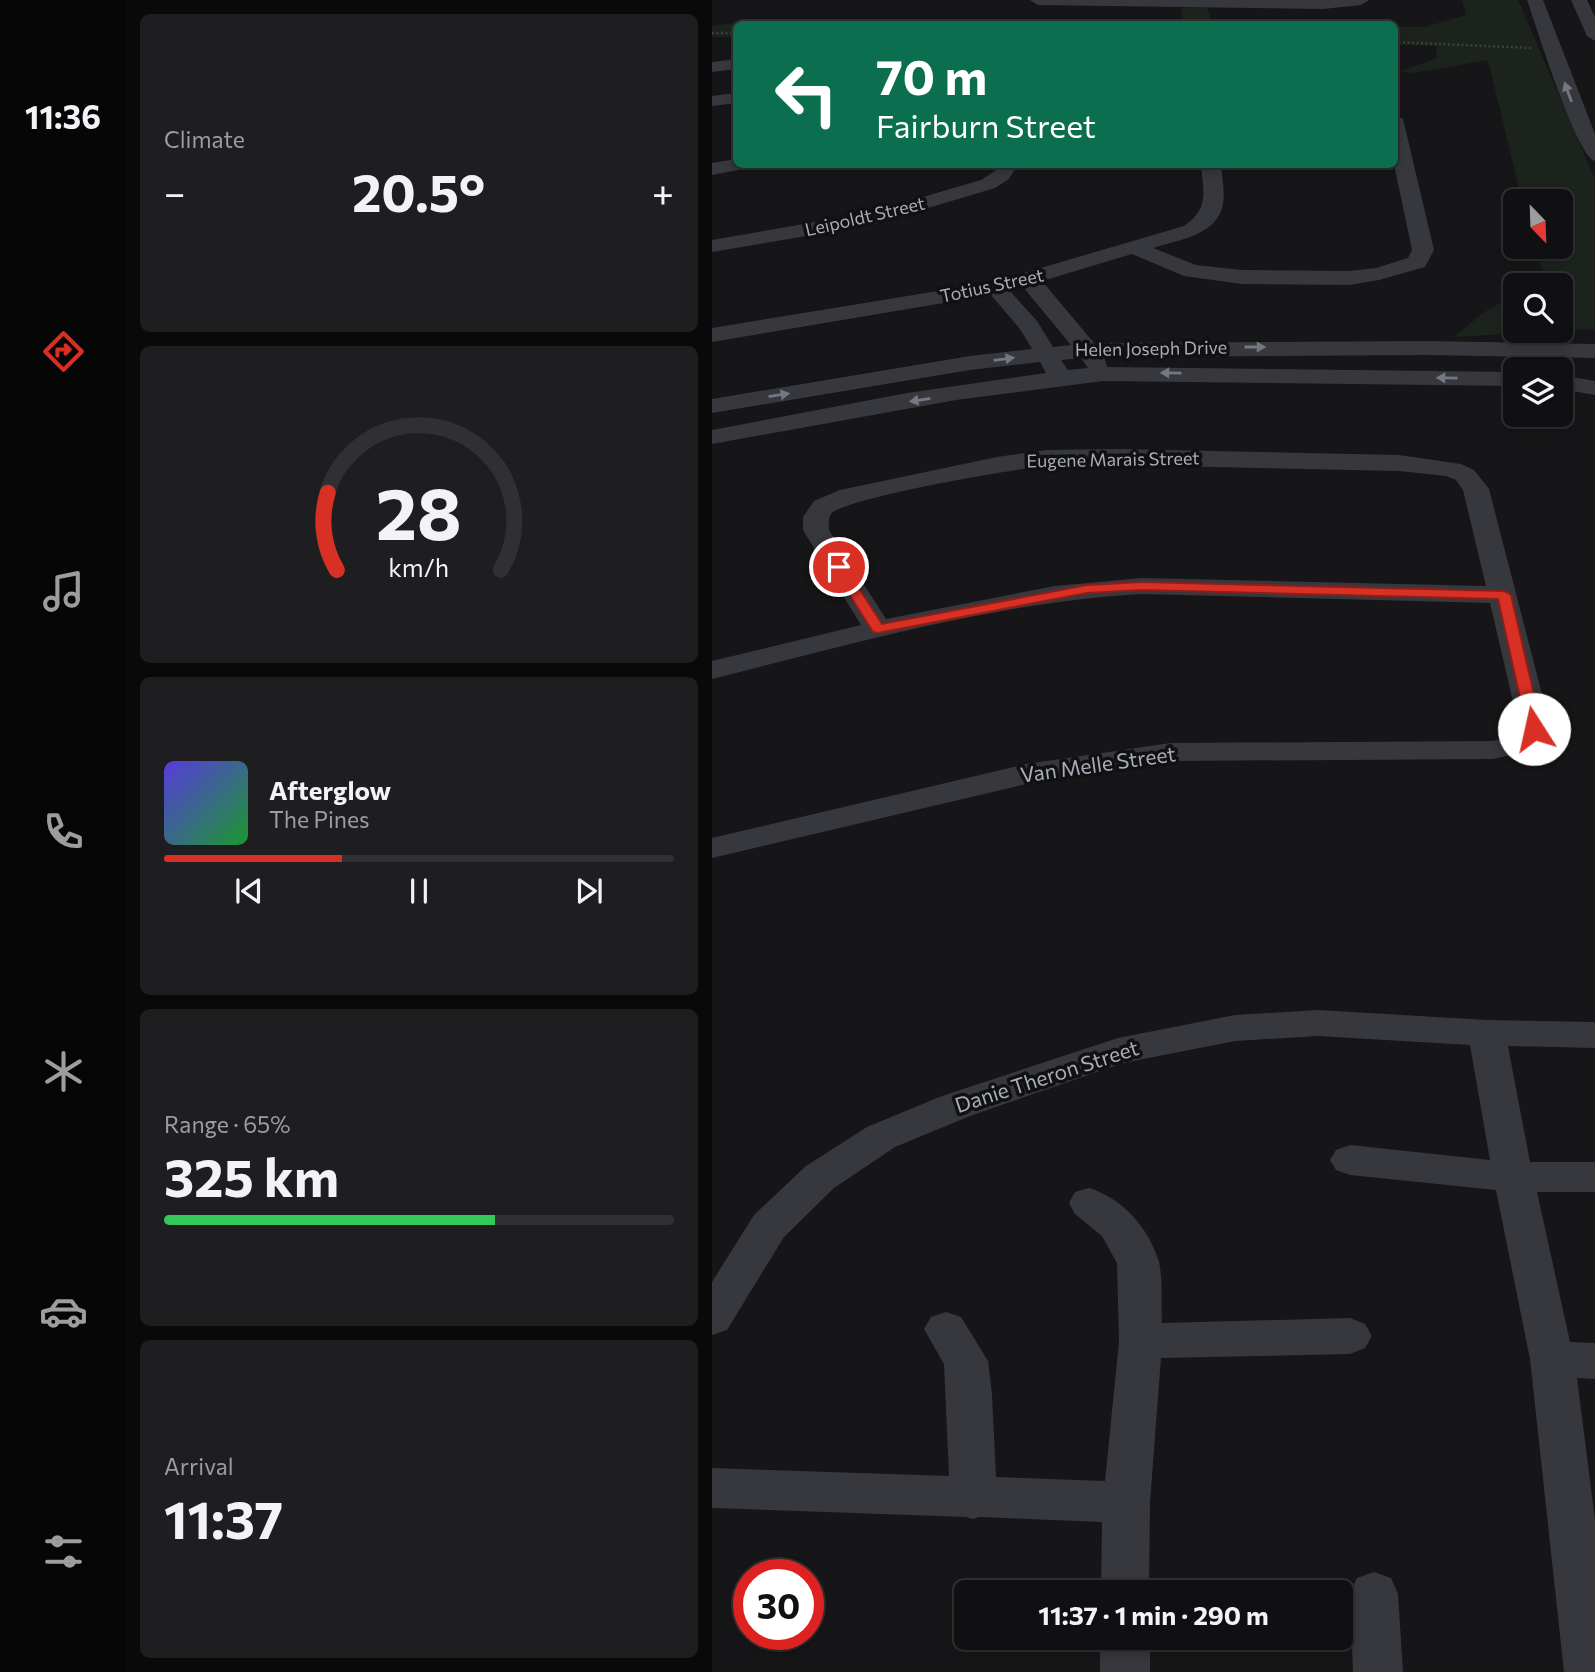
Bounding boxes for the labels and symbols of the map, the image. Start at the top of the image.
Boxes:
one-way arrow [1562,82,1573,103]
north arrow [1503,189,1573,259]
street label: Leipoldt Street [803,192,927,241]
street label: Totius Street [938,263,1046,307]
street label: Helen Joseph Drive [1075,336,1227,360]
one-way arrow [1245,341,1267,353]
one-way arrow [993,353,1015,364]
one-way arrow [1159,368,1181,379]
one-way arrow [1436,372,1458,384]
one-way arrow [768,389,790,400]
one-way arrow [909,394,931,405]
street label: Eugene Marais Street [1026,446,1200,472]
pin [809,537,869,597]
position arrow [1497,692,1571,766]
street label: Van Melle Street [1019,740,1177,787]
street label: Danie Theron Street [952,1034,1141,1117]
speed limit sign: 30 [733,1559,824,1650]

